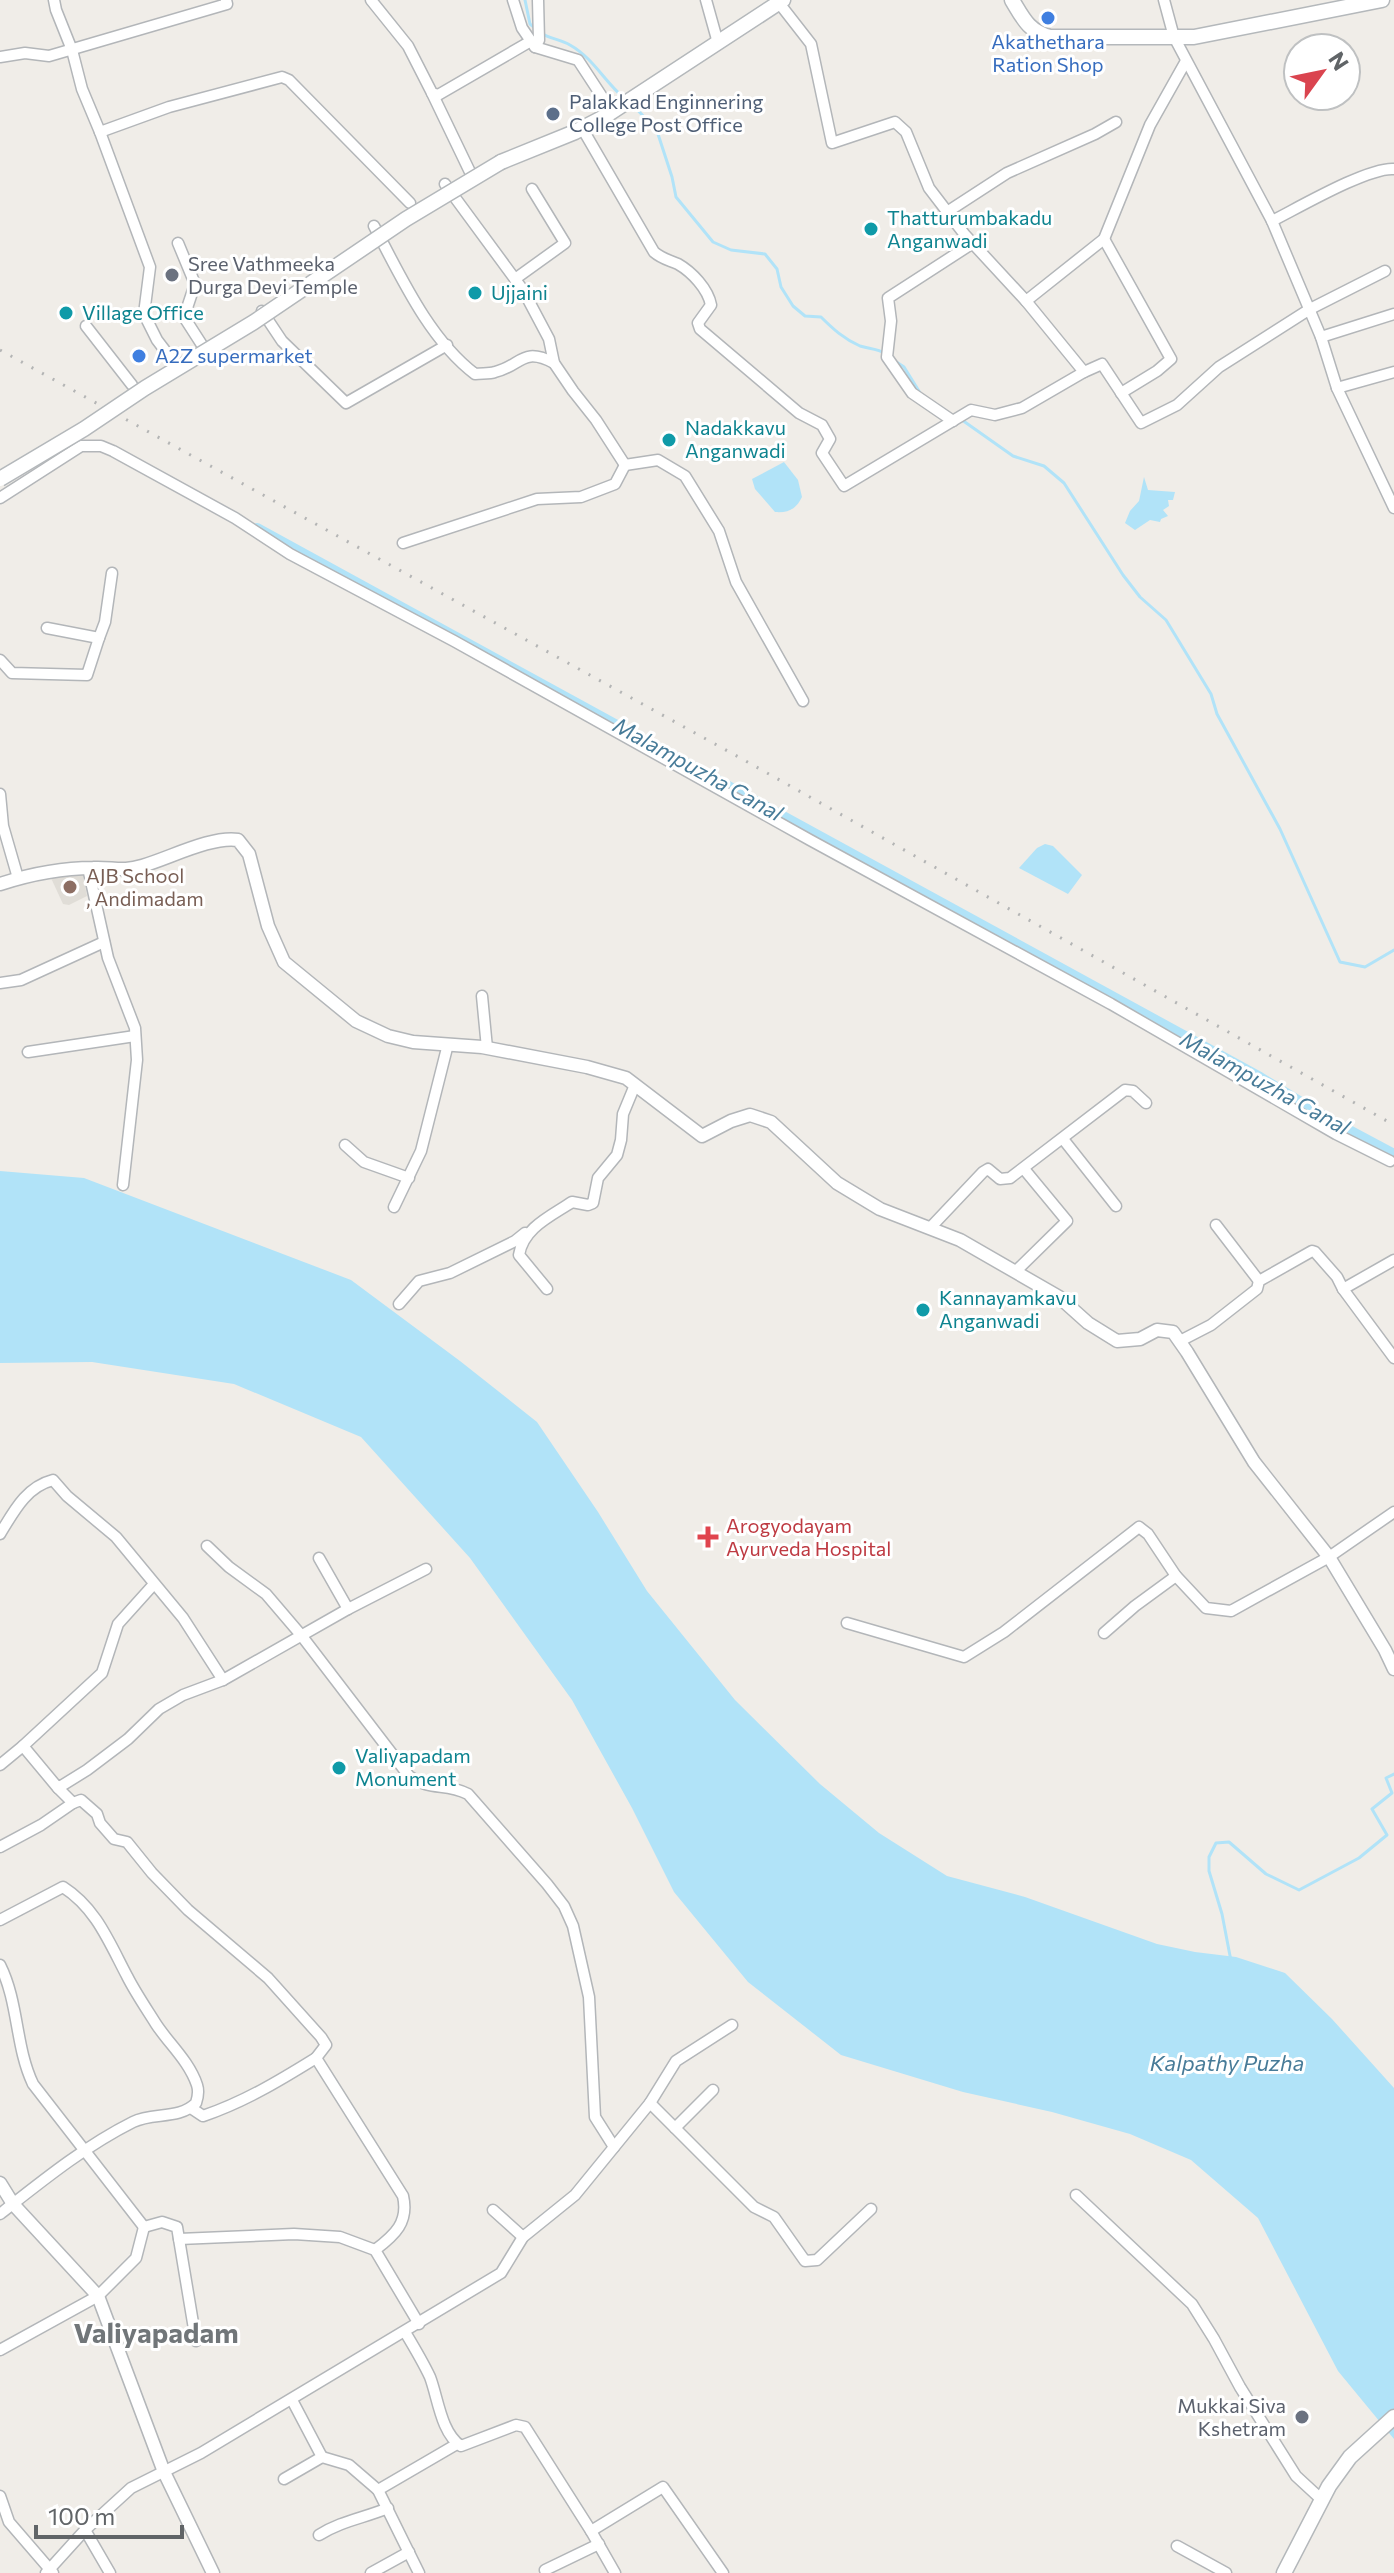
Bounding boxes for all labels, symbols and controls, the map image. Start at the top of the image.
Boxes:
marker: Akathethara Ration Shop [1039,9,1057,27]
place label: Akathethara Ration Shop [991,29,1105,76]
north arrow [1282,32,1362,112]
text: N [1323,47,1355,75]
place label: Palakkad Enginnering College Post Office [569,89,763,136]
marker: Palakkad Enginnering College Post Office [544,105,562,123]
place label: Thatturumbakadu Anganwadi [887,205,1052,252]
marker: Thatturumbakadu Anganwadi [862,220,880,238]
place label: Sree Vathmeeka Durga Devi Temple [188,251,358,298]
marker: Sree Vathmeeka Durga Devi Temple [163,266,181,284]
place label: Ujjaini [491,280,548,304]
marker: Ujjaini [466,284,484,302]
place label: Village Office [82,300,204,324]
marker: Village Office [57,304,75,322]
place label: A2Z supermarket [155,343,313,367]
marker: A2Z supermarket [130,347,148,365]
place label: Nadakkavu Anganwadi [685,415,786,462]
marker: Nadakkavu Anganwadi [660,431,678,449]
water label: Malampuzha Canal [609,711,788,826]
place label: AJB School , Andimadam [86,863,204,910]
marker: AJB School , Andimadam [61,878,79,896]
water label: Malampuzha Canal [1176,1025,1355,1140]
place label: Kannayamkavu Anganwadi [939,1285,1077,1332]
marker: Kannayamkavu Anganwadi [914,1301,932,1319]
place label: Arogyodayam Ayurveda Hospital [726,1513,891,1560]
marker: Arogyodayam Ayurveda Hospital [697,1526,719,1548]
place label: Valiyapadam Monument [355,1743,471,1790]
marker: Valiyapadam Monument [330,1759,348,1777]
water label: Kalpathy Puzha [1150,2049,1304,2076]
district label: Valiyapadam [73,2315,239,2349]
place label: Mukkai Siva Kshetram [1177,2393,1286,2440]
marker: Mukkai Siva Kshetram [1293,2408,1311,2426]
scale bar [36,2489,182,2539]
text: 100 m [48,2501,115,2530]

